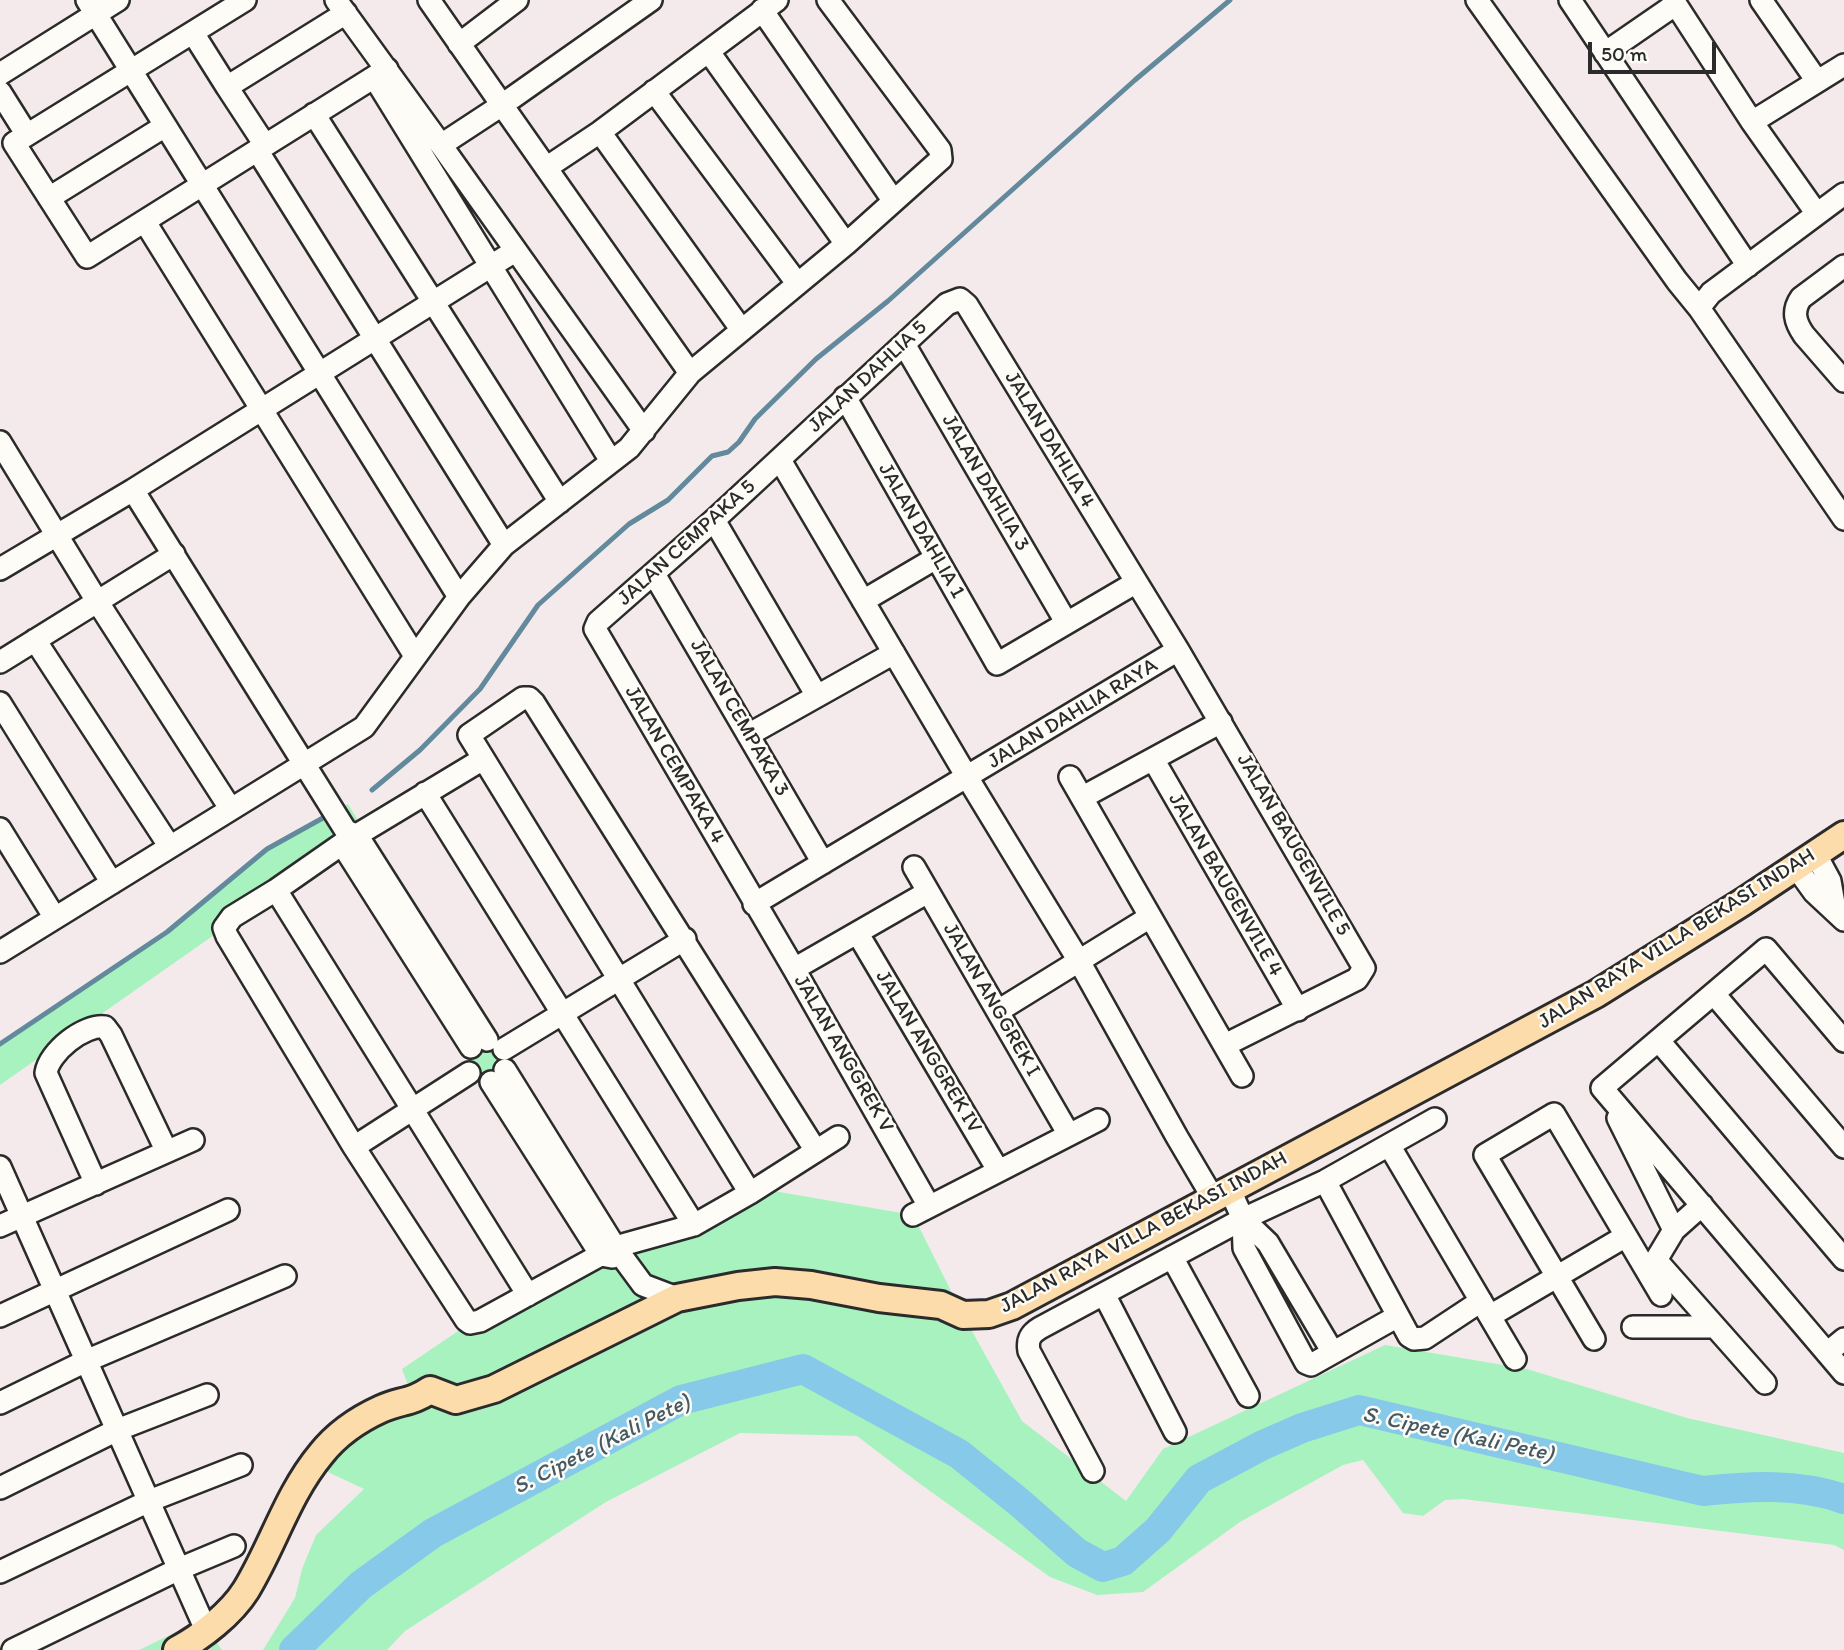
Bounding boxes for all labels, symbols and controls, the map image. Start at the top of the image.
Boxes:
scale bar [1592,28,1720,72]
text: 50 m [1601,41,1647,66]
street label: JALAN DAHLIA 5 [803,316,933,438]
street label: JALAN DAHLIA 4 [998,367,1100,513]
street label: JALAN DAHLIA 3 [936,410,1034,556]
street label: JALAN DAHLIA 1 [872,459,970,603]
street label: JALAN CEMPAKA 5 [613,475,761,611]
street label: JALAN CEMPAKA 3 [684,635,794,801]
street label: JALAN DAHLIA RAYA [983,653,1163,775]
street label: JALAN CEMPAKA 4 [619,682,729,848]
street label: JALAN BAUGENVILE 5 [1231,750,1355,940]
street label: JALAN BAUGENVILE 4 [1162,789,1288,981]
street label: JALAN RAYA VILLA BEKASI INDAH [1534,843,1820,1035]
street label: JALAN ANGGREK I [937,919,1045,1081]
street label: JALAN ANGGREK IV [869,966,987,1138]
street label: JALAN ANGGREK V [788,971,898,1137]
street label: JALAN RAYA VILLA BEKASI INDAH [996,1146,1292,1320]
water label: S. Cipete (Kali Pete) [509,1389,695,1501]
water label: S. Cipete (Kali Pete) [1360,1401,1556,1469]

